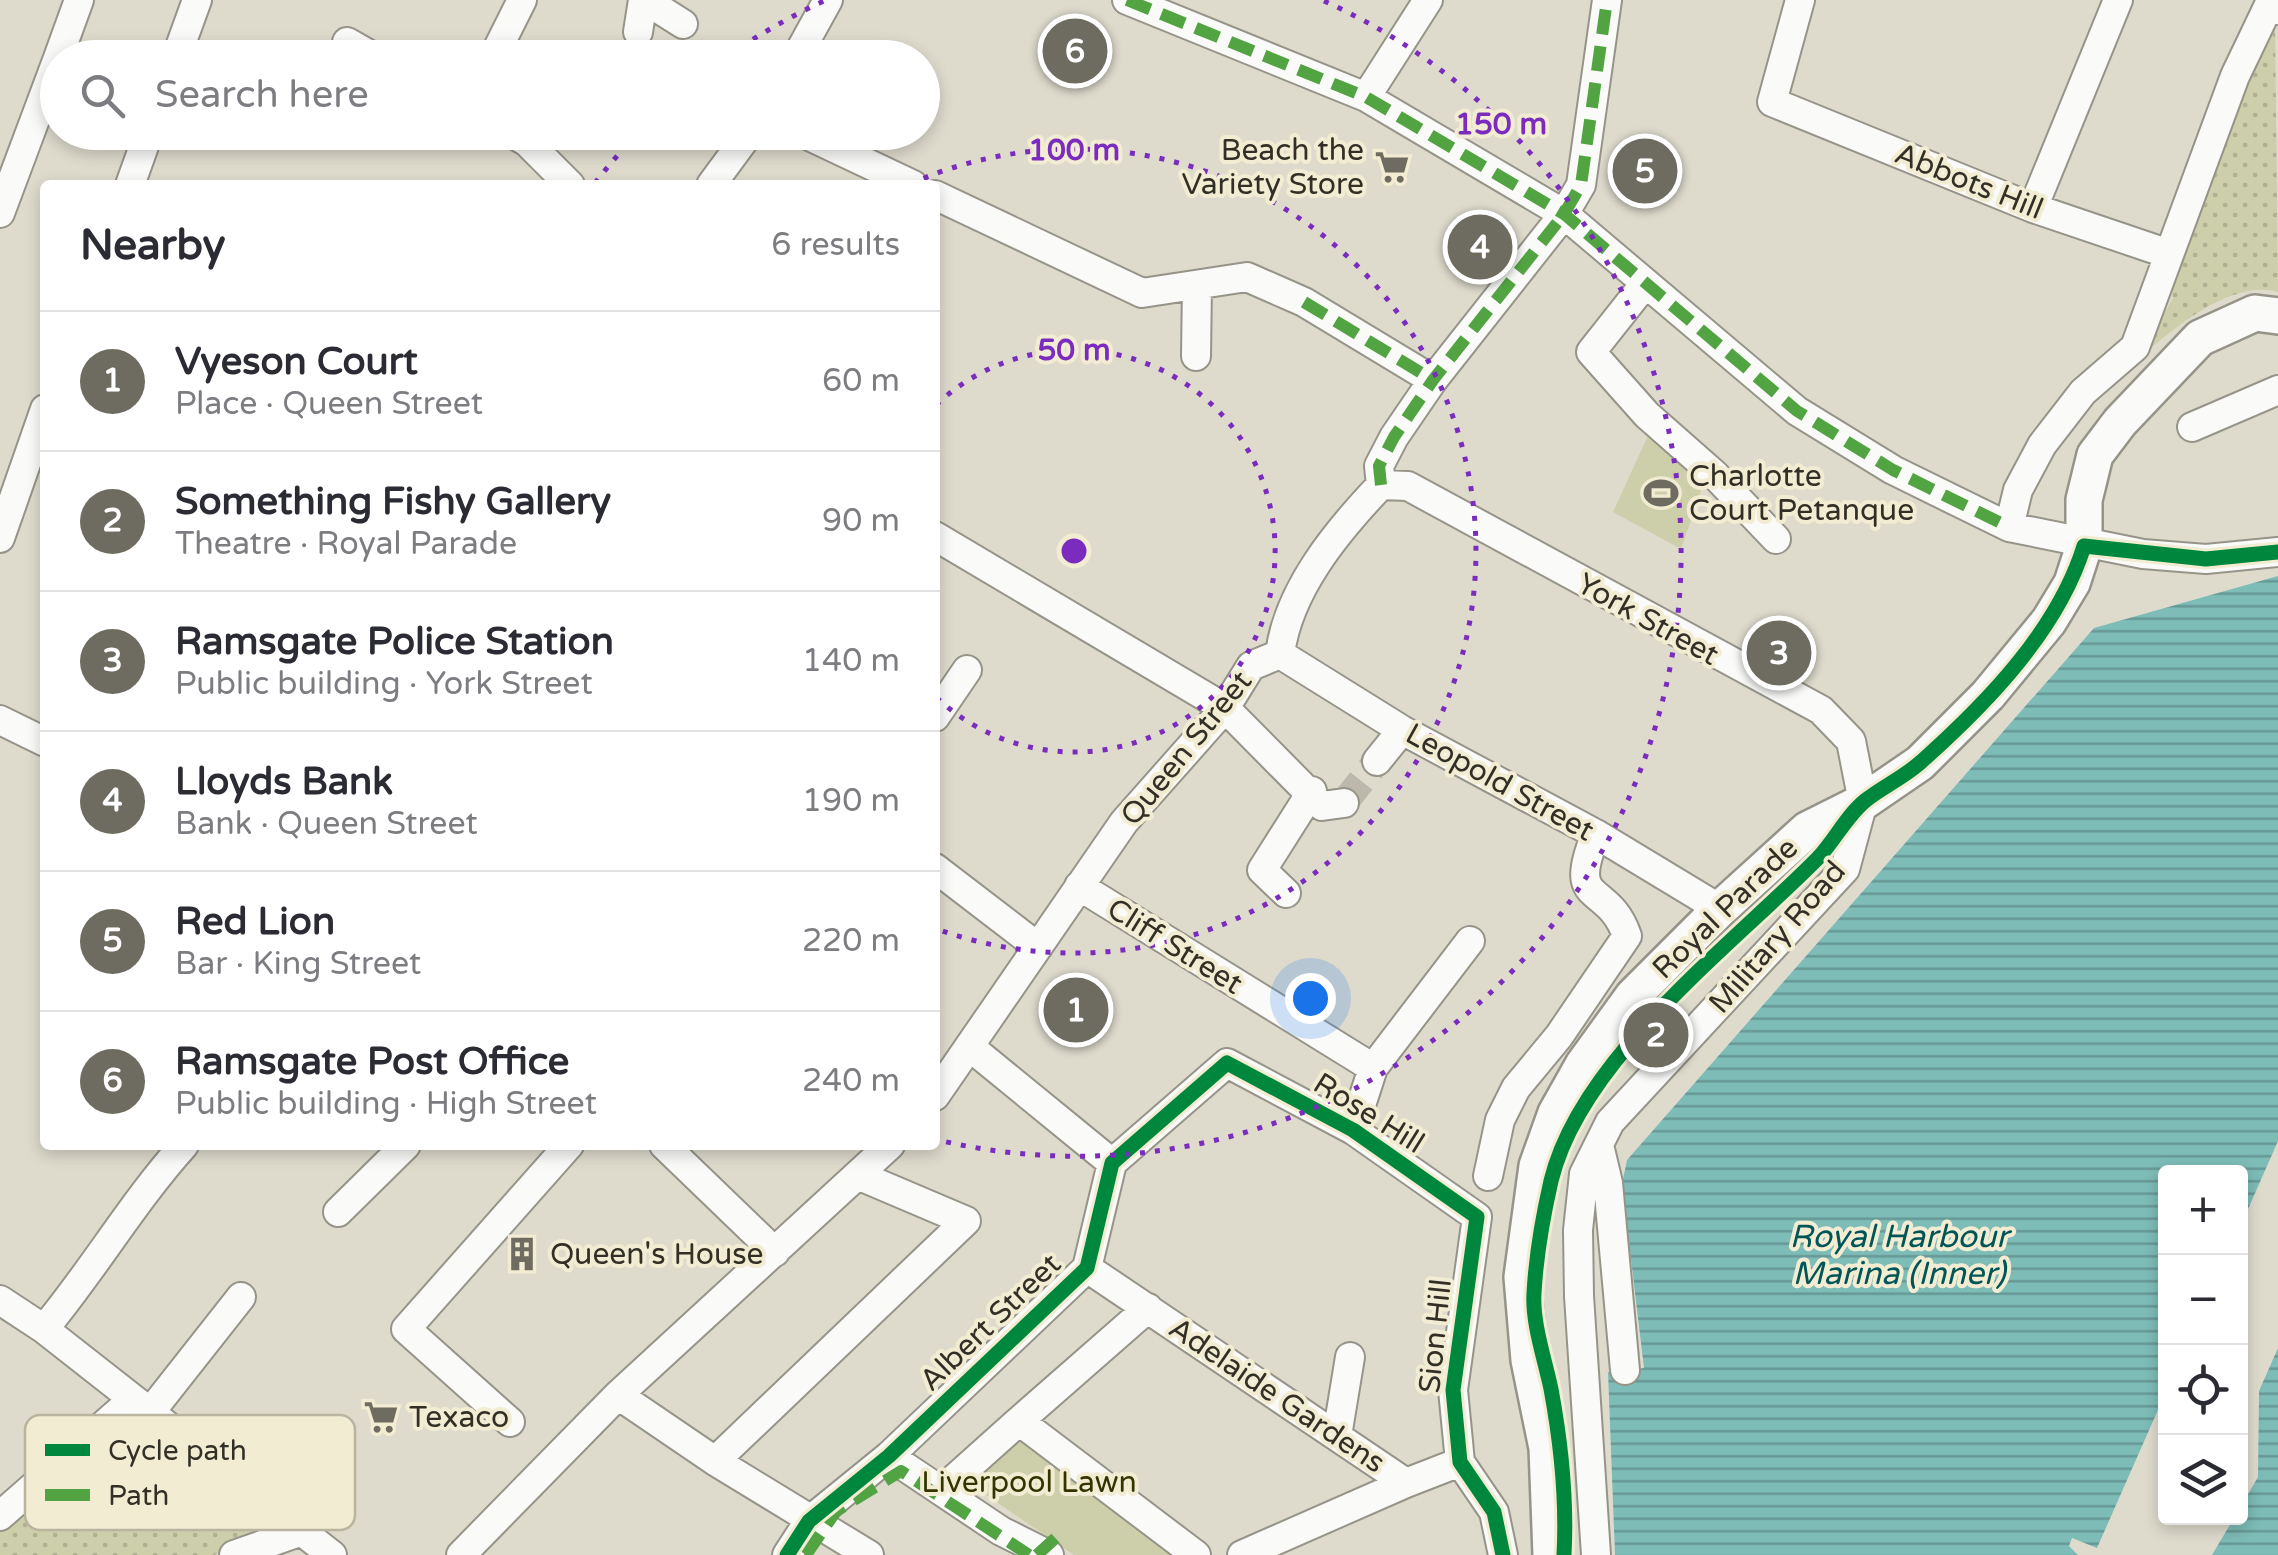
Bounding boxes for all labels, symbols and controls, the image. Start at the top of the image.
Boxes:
pin: 6 [1042,13,1108,88]
search box [40,40,940,150]
icon: search [75,68,130,123]
text: Search here [155,72,369,118]
text: 150 m [1455,106,1547,143]
text: 100 m [1028,132,1120,169]
place label: Beach the Variety Store [1181,132,1364,203]
pin: 5 [1612,134,1678,208]
street label: Abbots Hill [1889,135,2048,228]
supermarket icon: Beach the Variety Store [1373,148,1411,186]
pin: 4 [1448,210,1512,284]
text: Nearby [80,220,225,271]
text: 6 results [771,226,900,264]
text: 50 m [1037,332,1111,369]
text: Vyeson Court [175,339,418,385]
text: 1 [102,362,123,400]
text: 60 m [822,362,900,400]
text: Place · Queen Street [175,385,483,423]
place label: Charlotte Court Petanque [1689,458,1914,529]
sports icon: Charlotte Court Petanque [1642,474,1680,512]
text: Something Fishy Gallery [175,479,611,525]
text: 2 [102,502,123,540]
text: 90 m [822,502,900,540]
text: Theatre · Royal Parade [175,525,517,563]
centre of rings [1056,533,1092,569]
street label: York Street [1570,565,1725,674]
pin: 3 [1746,616,1812,690]
text: Ramsgate Police Station [175,619,614,665]
text: 3 [102,642,123,680]
text: 140 m [802,642,900,680]
street label: Queen Street [1113,664,1260,833]
text: Public building · York Street [175,665,593,703]
street label: Leopold Street [1399,715,1600,849]
text: Lloyds Bank [175,759,393,805]
text: 4 [102,782,123,820]
text: 190 m [802,782,900,820]
text: Bank · Queen Street [175,805,478,843]
street label: Royal Parade [1645,830,1806,987]
street label: Military Road [1701,853,1854,1021]
street label: Cliff Street [1100,890,1249,1003]
text: Red Lion [175,899,335,945]
text: 5 [102,922,123,960]
text: 220 m [802,922,900,960]
text: Bar · King Street [175,945,421,983]
pin: 1 [1044,972,1108,1048]
your location [1285,973,1336,1024]
pin: 2 [1624,998,1688,1072]
text: Ramsgate Post Office [175,1039,569,1085]
text: 6 [102,1062,123,1100]
text: 240 m [802,1062,900,1100]
street label: Rose Hill [1307,1065,1431,1162]
text: Public building · High Street [175,1085,597,1123]
map controls [2158,1165,2248,1525]
button: + [2158,1165,2248,1255]
water label: Royal Harbour Marina (Inner) [1789,1218,2012,1293]
building icon: Queen's House [503,1235,541,1273]
place label: Queen's House [550,1236,764,1273]
street label: Albert Street [912,1246,1069,1399]
button: − [2158,1255,2248,1345]
street label: Sion Hill [1411,1277,1460,1395]
street label: Adelaide Gardens [1162,1309,1392,1481]
button: locate [2158,1345,2248,1435]
supermarket icon: Texaco [362,1398,400,1436]
place label: Texaco [409,1399,509,1436]
legend [25,1415,355,1530]
text: Cycle path [108,1434,247,1468]
button: layers [2158,1435,2248,1525]
park label: Liverpool Lawn [921,1464,1137,1501]
text: Path [108,1479,169,1513]

